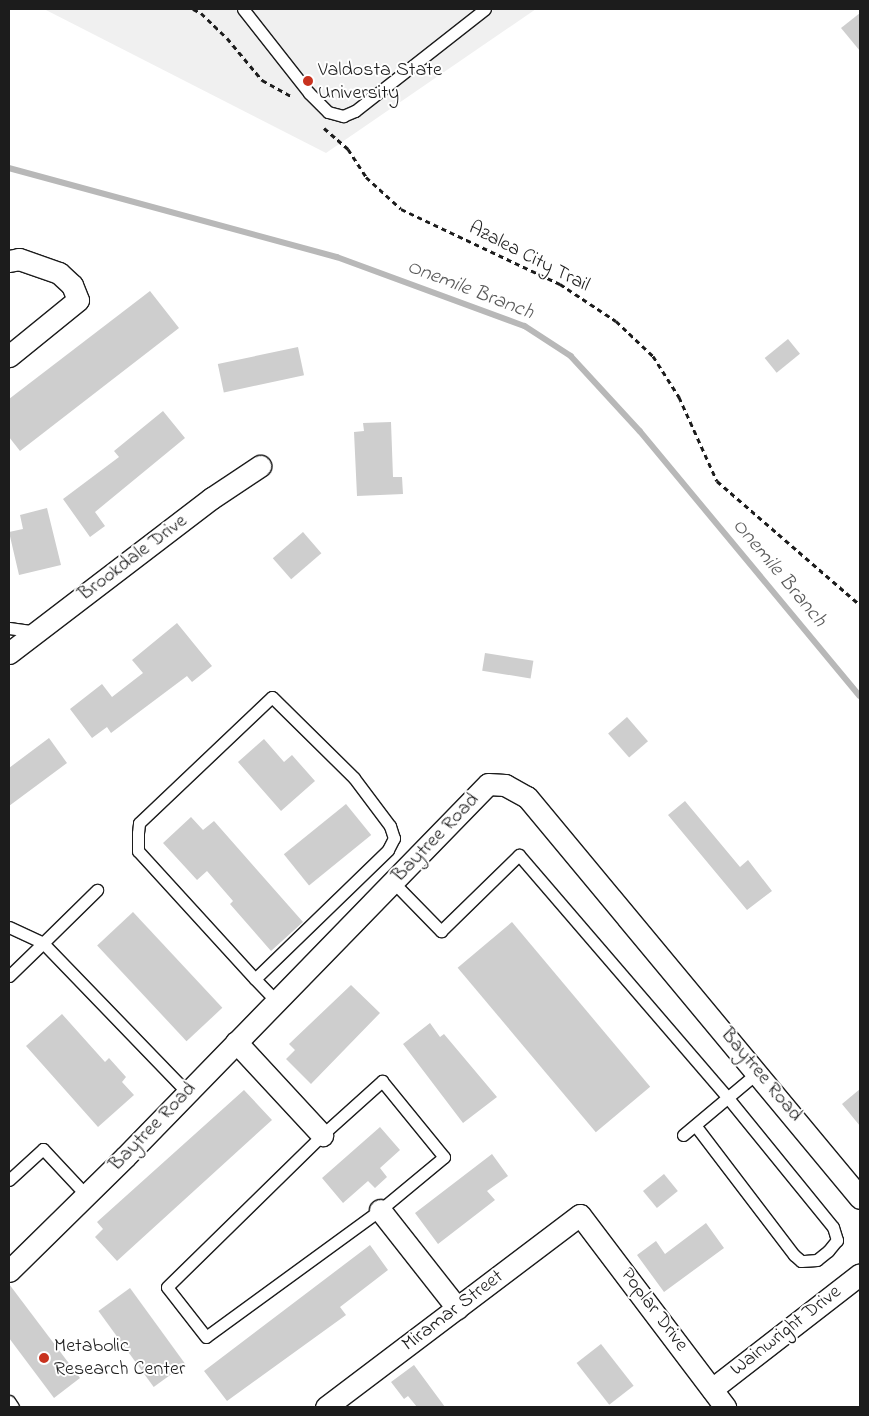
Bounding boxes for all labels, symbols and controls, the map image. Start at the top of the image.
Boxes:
place label: Valdosta State University [318,58,442,105]
marker: Valdosta State University [302,75,314,87]
street label: Azalea City Trail [465,216,593,298]
water label: Onemile Branch [403,254,537,326]
street label: Brookdale Drive [74,509,192,607]
water label: Onemile Branch [726,514,832,632]
street label: Baytree Road [388,788,484,888]
street label: Baytree Road [715,1023,807,1127]
street label: Baytree Road [105,1077,201,1177]
street label: Poplar Drive [615,1264,693,1356]
street label: Miramar Street [398,1265,508,1357]
street label: Wainwright Drive [726,1280,846,1382]
place label: Metabolic Research Center [54,1334,185,1381]
marker: Metabolic Research Center [38,1352,50,1364]

